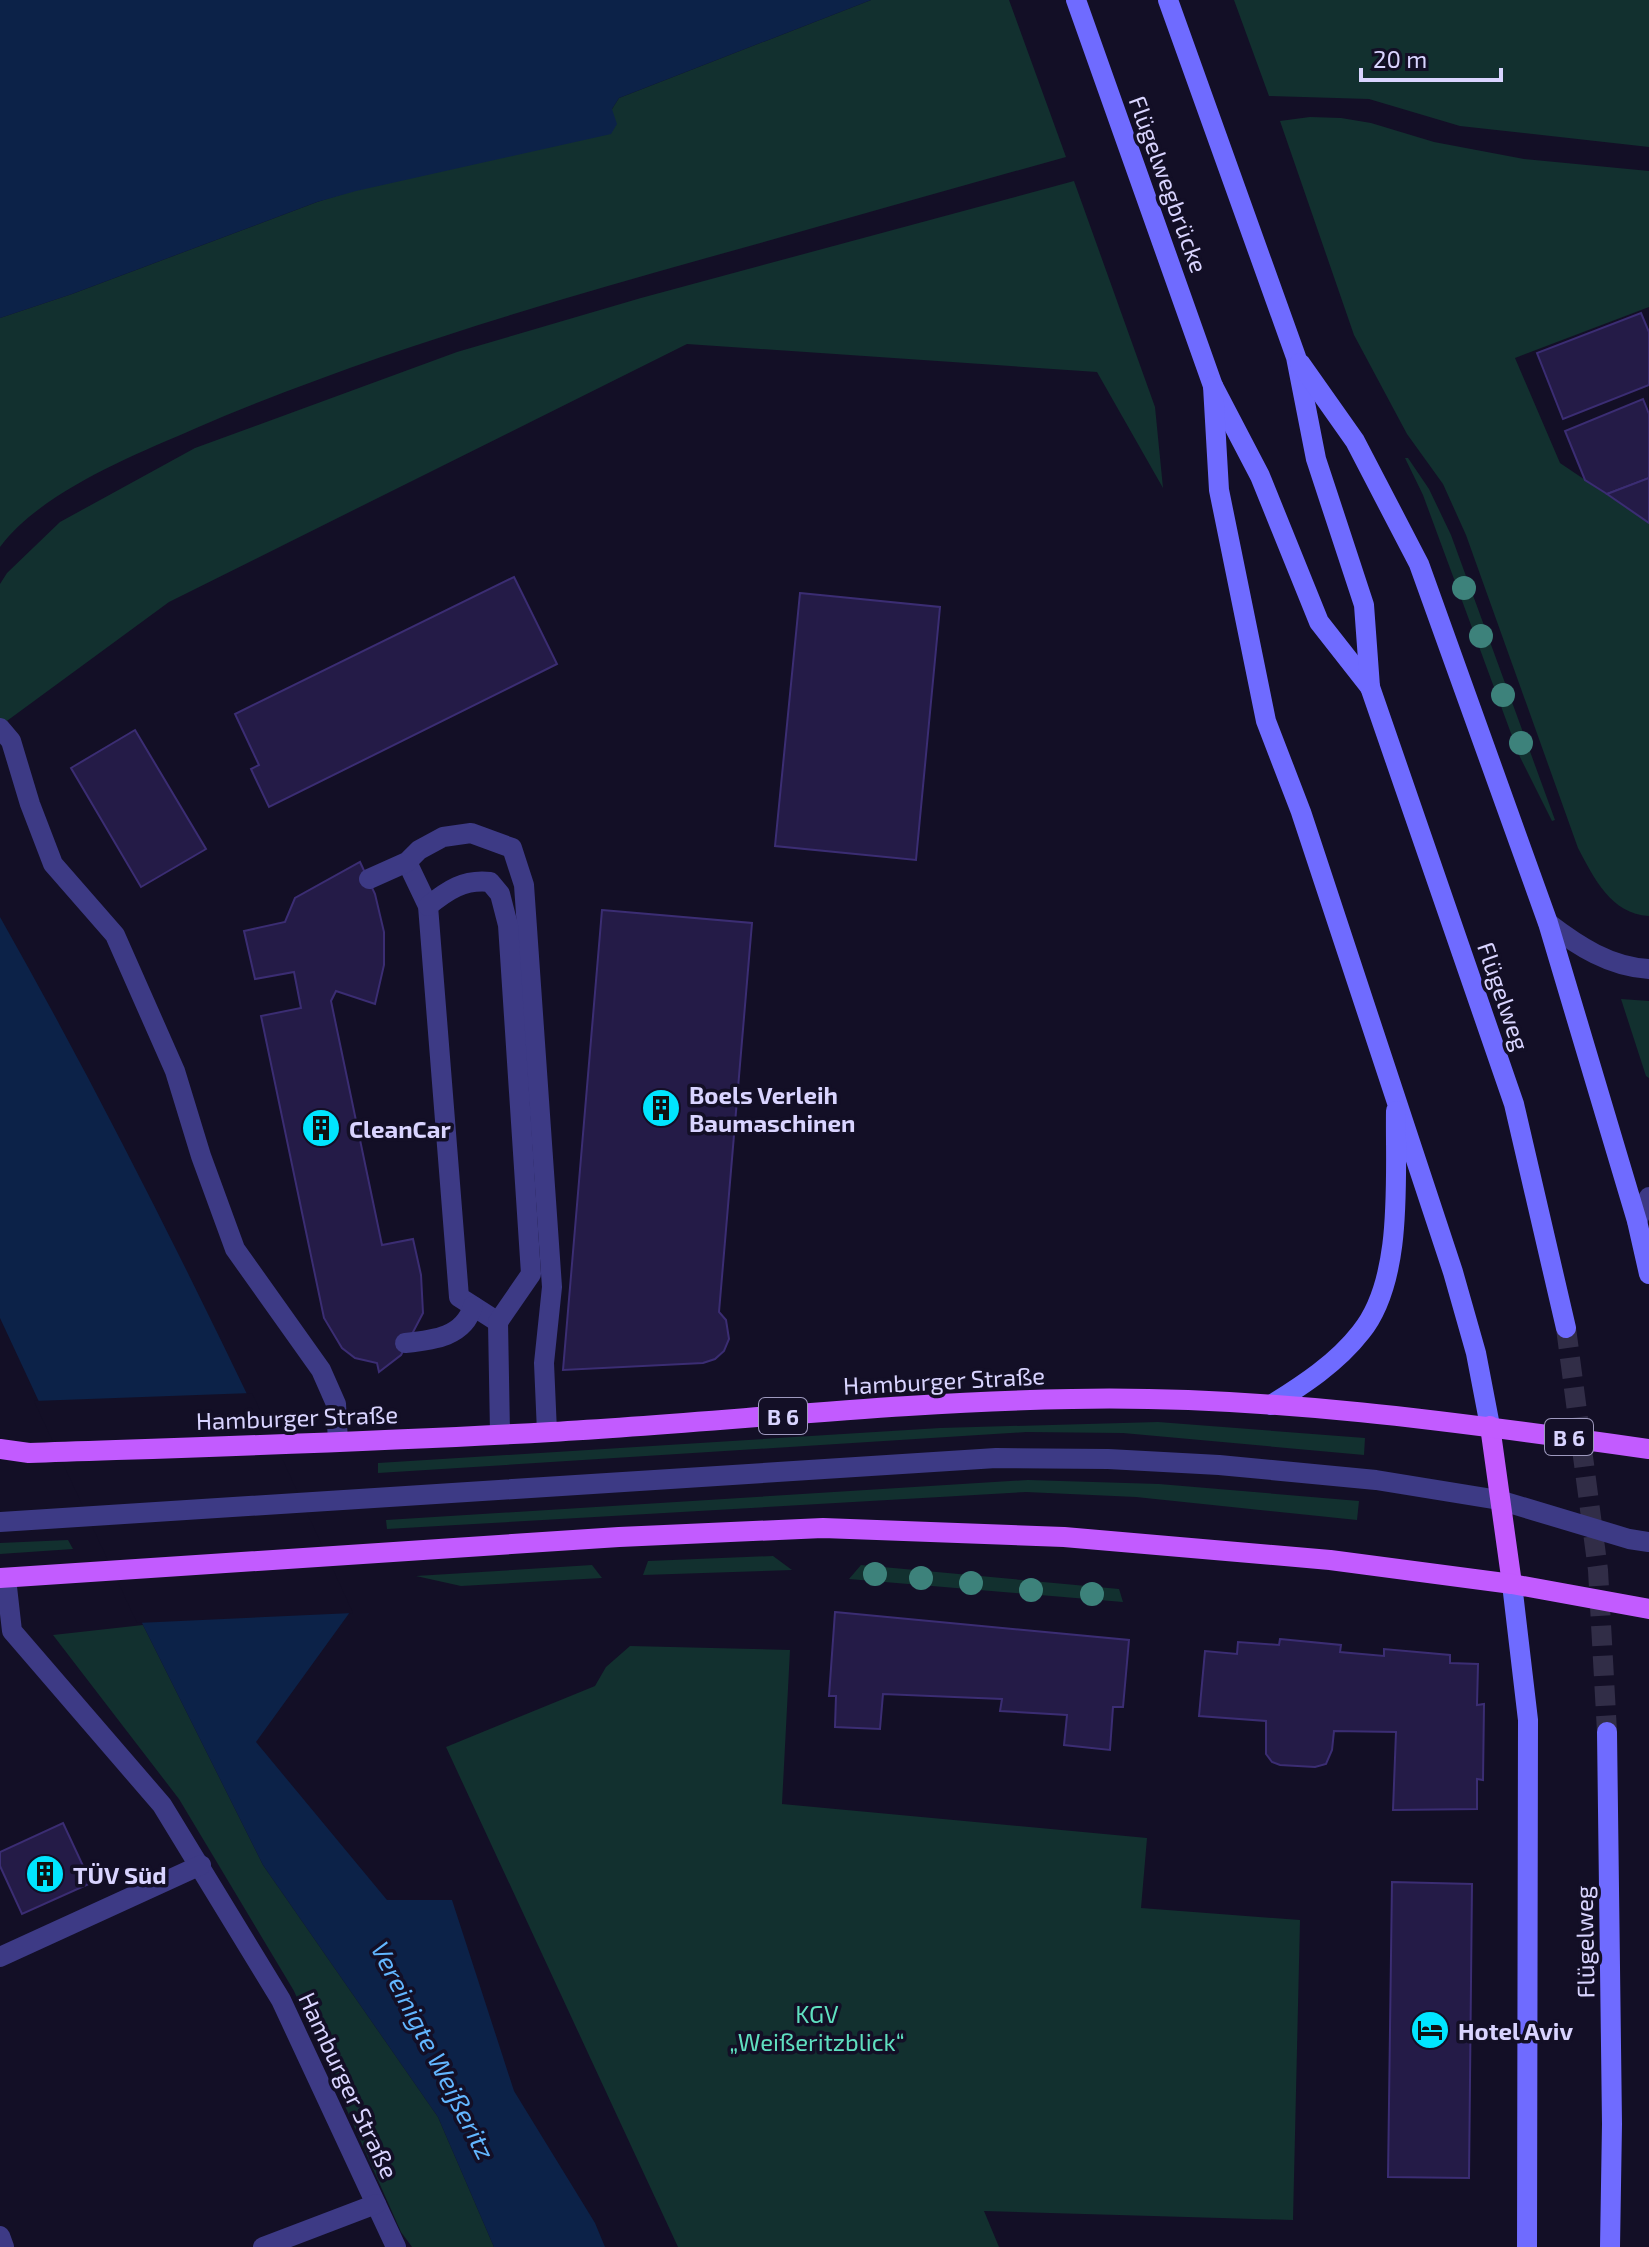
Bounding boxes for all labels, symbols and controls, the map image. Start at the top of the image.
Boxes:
scale bar [1361,32,1501,82]
text: 20 m [1373,44,1427,73]
street label: Flügelwegbrücke [1124,92,1214,276]
street label: Flügelweg [1472,938,1536,1054]
place label: Boels Verleih Baumaschinen [689,1080,856,1137]
building icon: Boels Verleih Baumaschinen [640,1087,682,1129]
building icon: CleanCar [300,1107,342,1149]
place label: CleanCar [349,1114,451,1143]
street label: Hamburger Straße [842,1360,1046,1400]
road number: B 6 [759,1398,807,1434]
street label: Hamburger Straße [195,1399,399,1435]
road number: B 6 [1545,1419,1593,1455]
building icon: TÜV Süd [24,1853,66,1895]
place label: TÜV Süd [73,1860,167,1889]
street label: Flügelweg [1569,1885,1599,1999]
water label: Vereinigte Weißeritz [366,1936,502,2164]
street label: Hamburger Straße [293,1987,405,2183]
park label: KGV „Weißeritzblick“ [729,1999,905,2056]
hotel icon: Hotel Aviv [1409,2009,1451,2051]
place label: Hotel Aviv [1458,2016,1573,2045]

